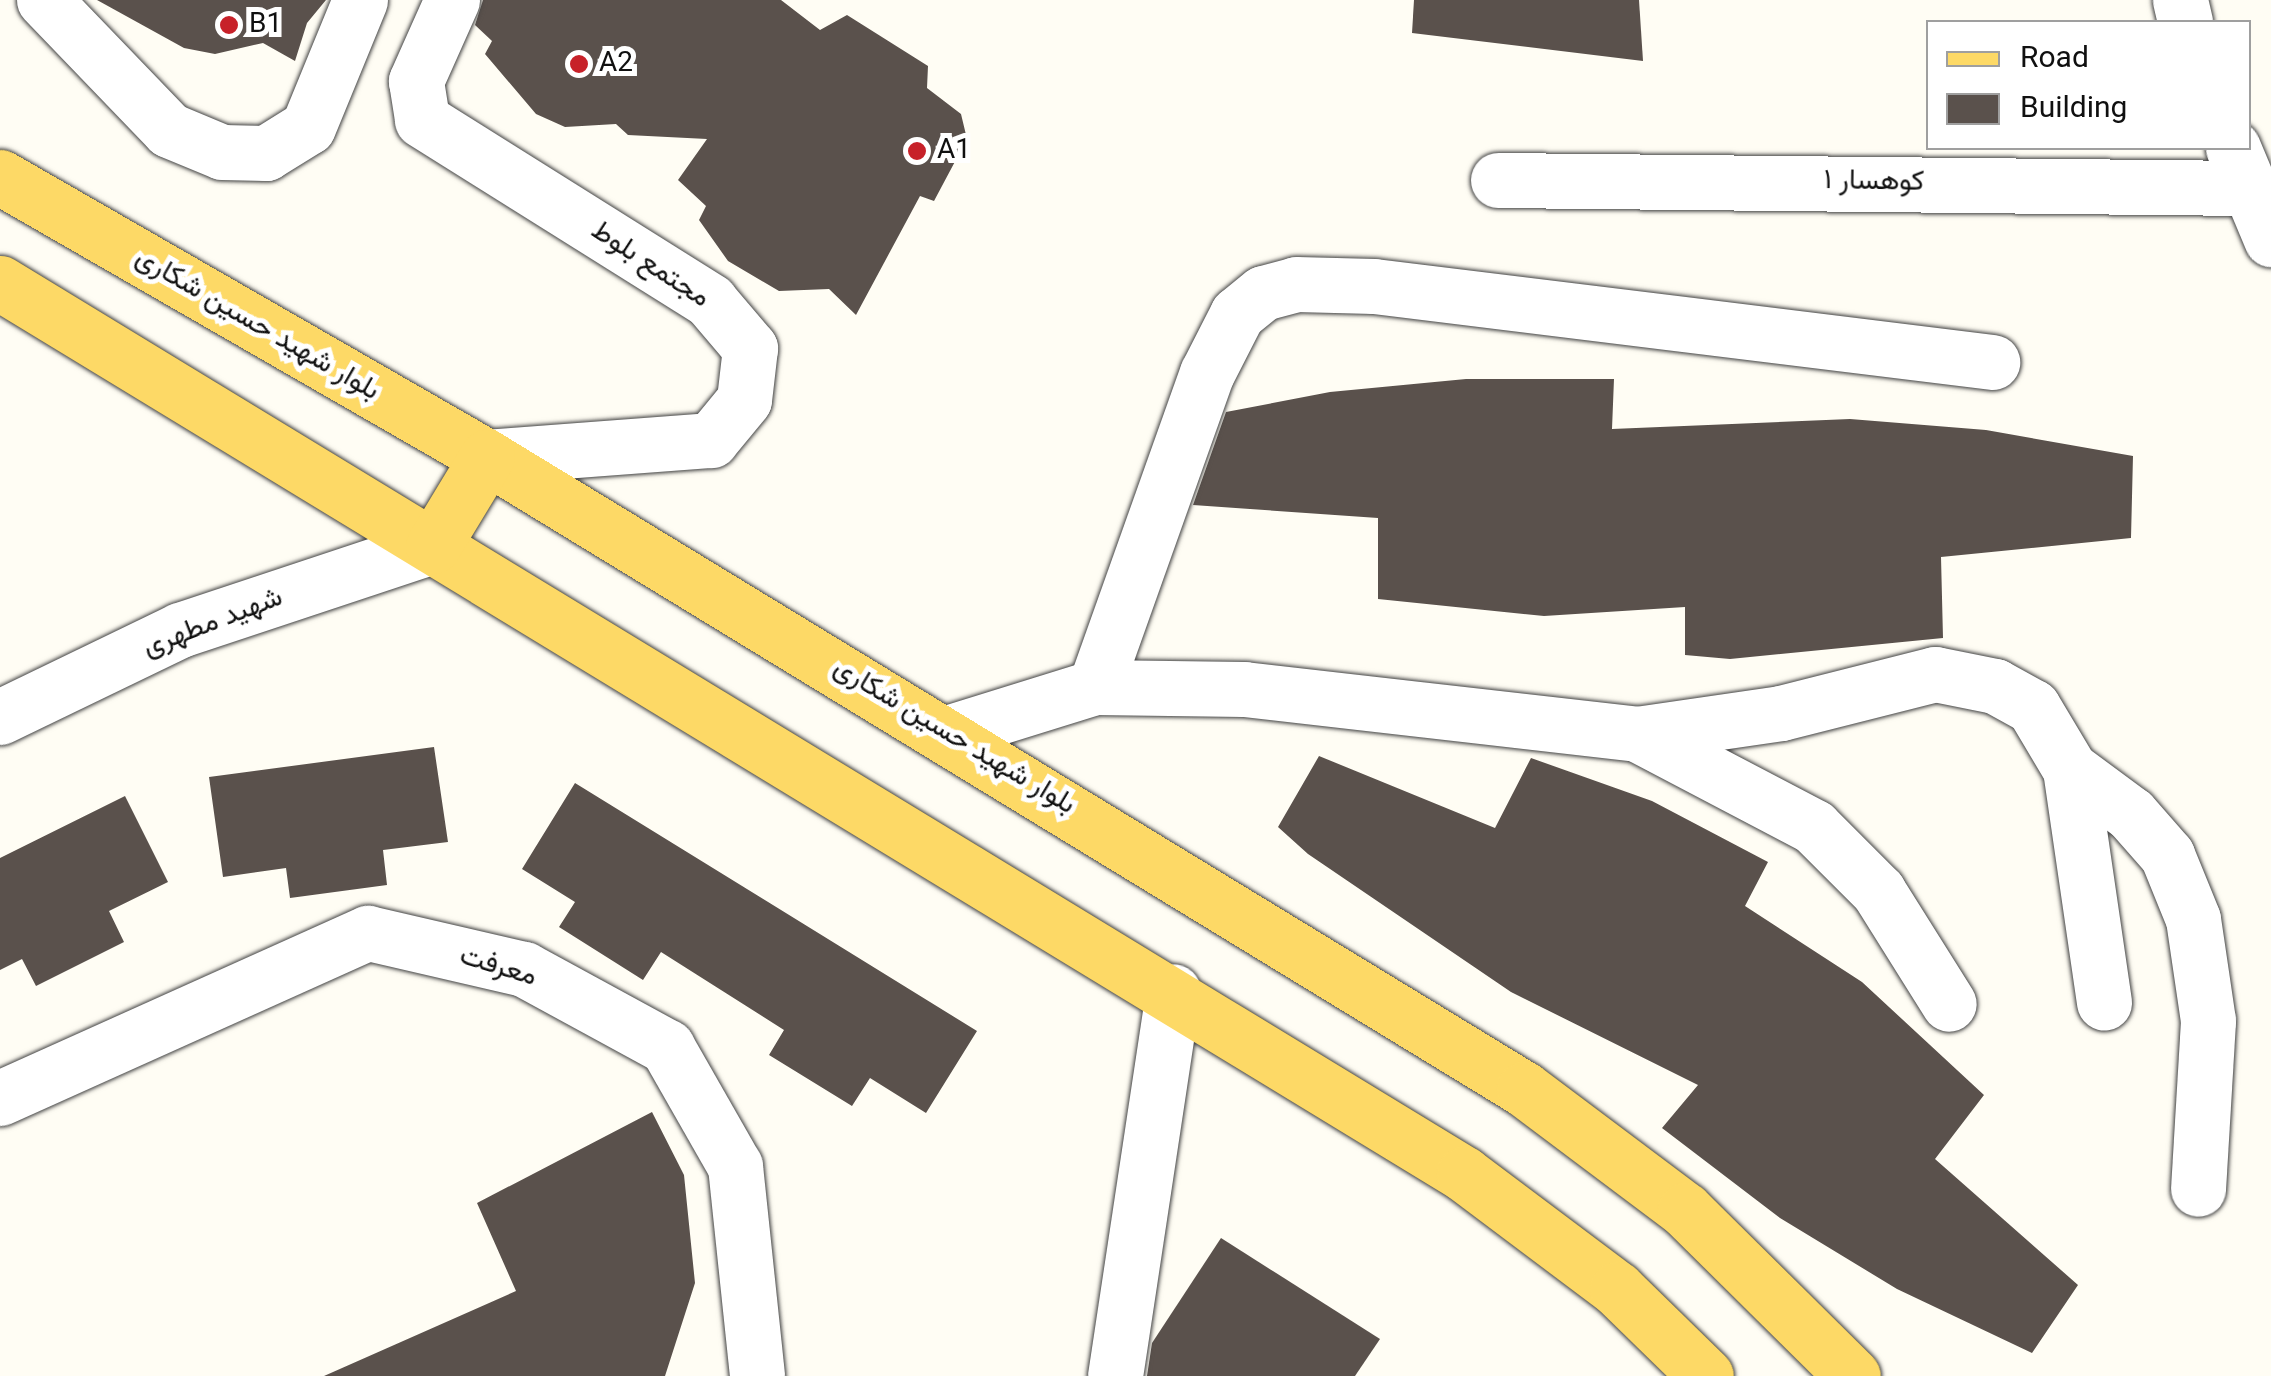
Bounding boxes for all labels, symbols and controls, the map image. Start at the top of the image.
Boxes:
place label: B1 [249,8,282,42]
marker: B1 [218,14,240,36]
legend [1926,20,2251,150]
text: Road [2020,36,2089,83]
place label: A2 [599,47,633,81]
marker: A2 [568,53,590,75]
text: Building [2020,86,2127,133]
place label: A1 [937,134,971,168]
marker: A1 [906,140,928,162]
street label: کوهسار ۱ [1823,164,1925,200]
street label: مجتمع بلوط [584,214,716,316]
street label: بلوار شهید حسین شکاری [129,241,385,409]
street label: شهید مطهری [138,581,288,665]
street label: بلوار شهید حسین شکاری [827,652,1081,822]
street label: معرفت [455,939,541,995]

